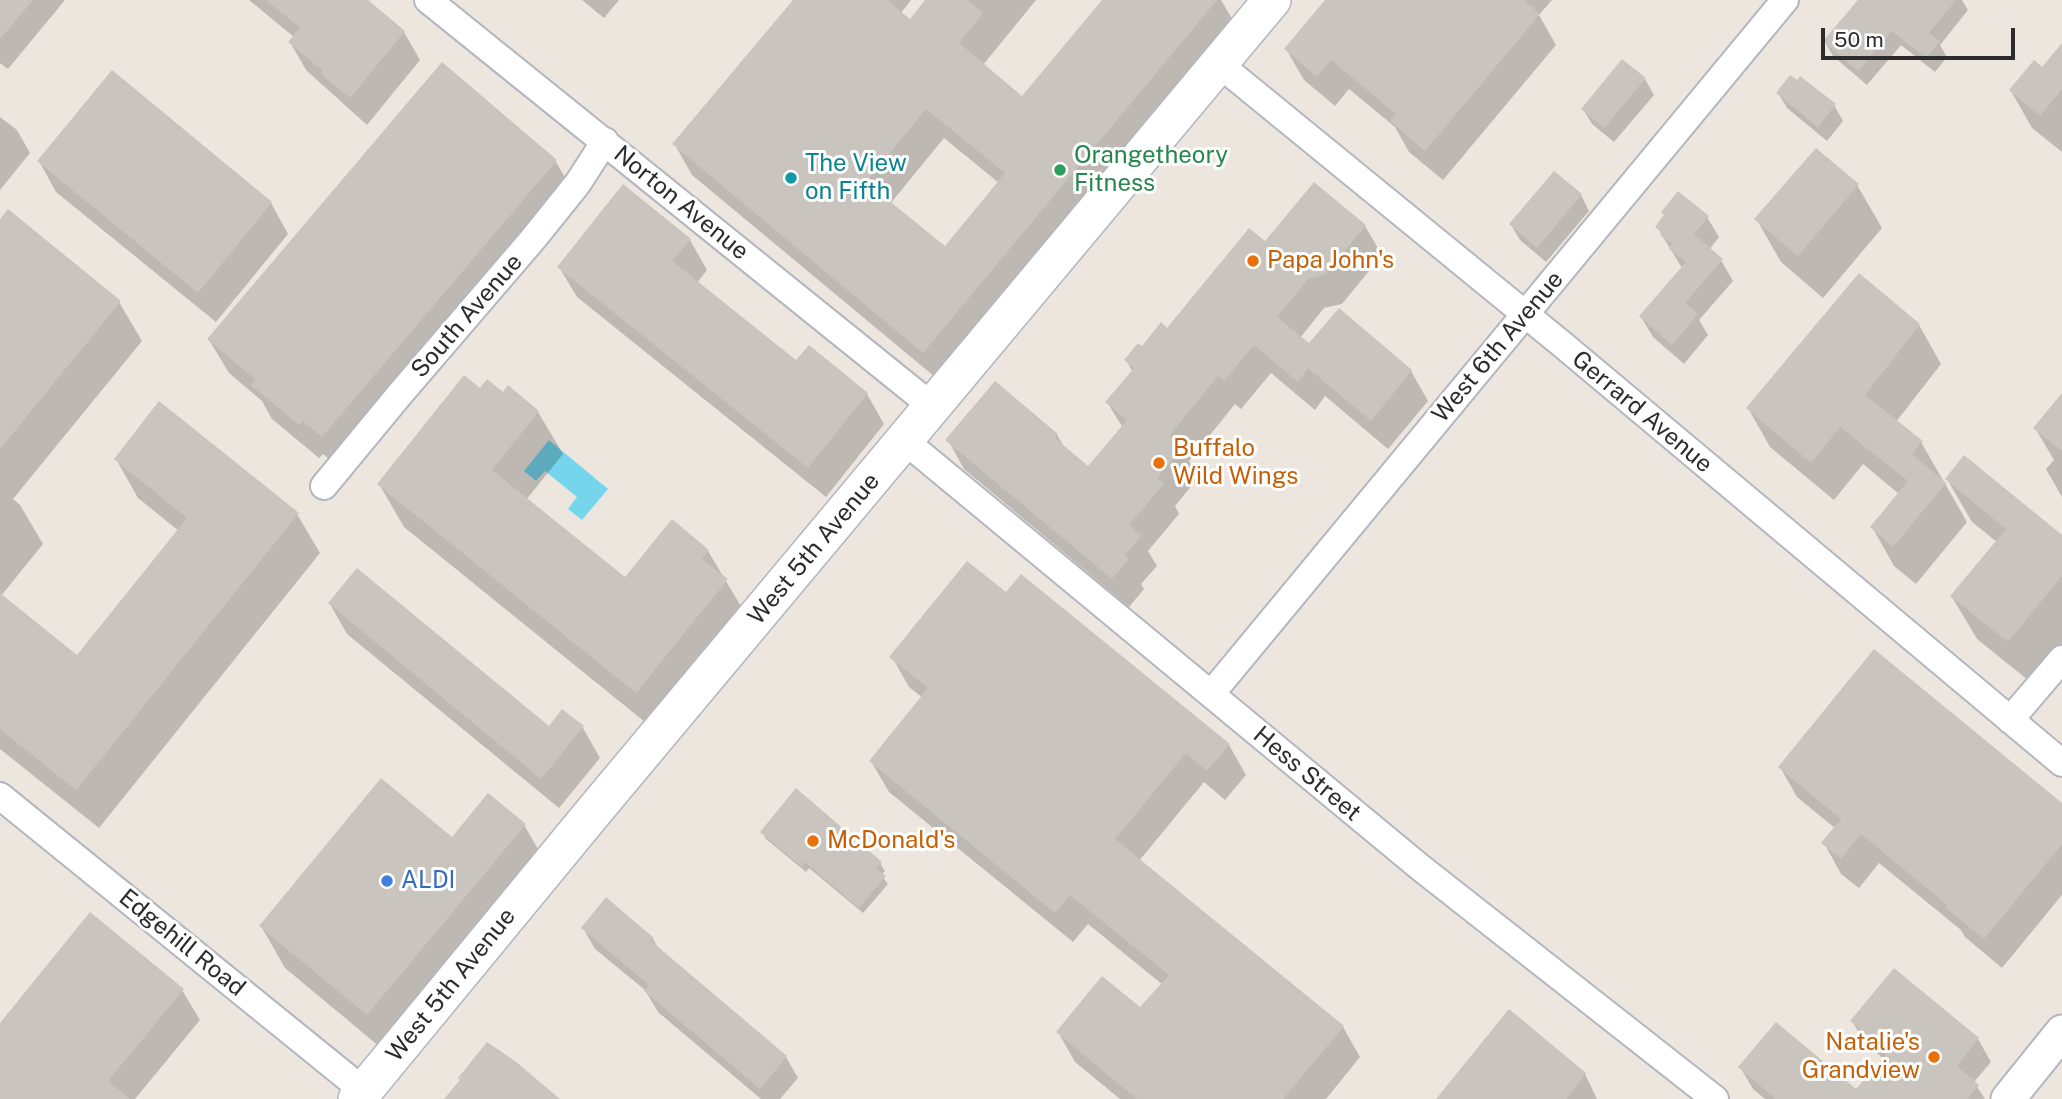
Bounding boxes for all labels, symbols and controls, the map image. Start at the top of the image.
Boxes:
scale bar [1824,14,2018,58]
text: 50 m [1834,27,1884,52]
street label: Norton Avenue [608,140,754,266]
place label: Orangetheory Fitness [1074,142,1228,198]
place label: The View on Fifth [805,150,907,206]
marker: Orangetheory Fitness [1052,162,1068,178]
marker: The View on Fifth [783,170,799,186]
place label: Papa John's [1267,247,1394,275]
street label: South Avenue [405,248,529,384]
marker: Papa John's [1245,253,1261,269]
street label: West 6th Avenue [1426,265,1570,429]
street label: Gerrard Avenue [1566,345,1718,479]
place label: Buffalo Wild Wings [1173,435,1298,491]
marker: Buffalo Wild Wings [1151,455,1167,471]
street label: West 5th Avenue [742,467,886,631]
street label: Hess Street [1247,721,1367,827]
place label: McDonald's [827,827,955,855]
marker: McDonald's [805,833,821,849]
place label: ALDI [401,867,455,895]
marker: ALDI [379,873,395,889]
street label: Edgehill Road [113,883,251,1003]
street label: West 5th Avenue [380,902,522,1068]
place label: Natalie's Grandview [1802,1029,1920,1085]
marker: Natalie's Grandview [1926,1049,1942,1065]

